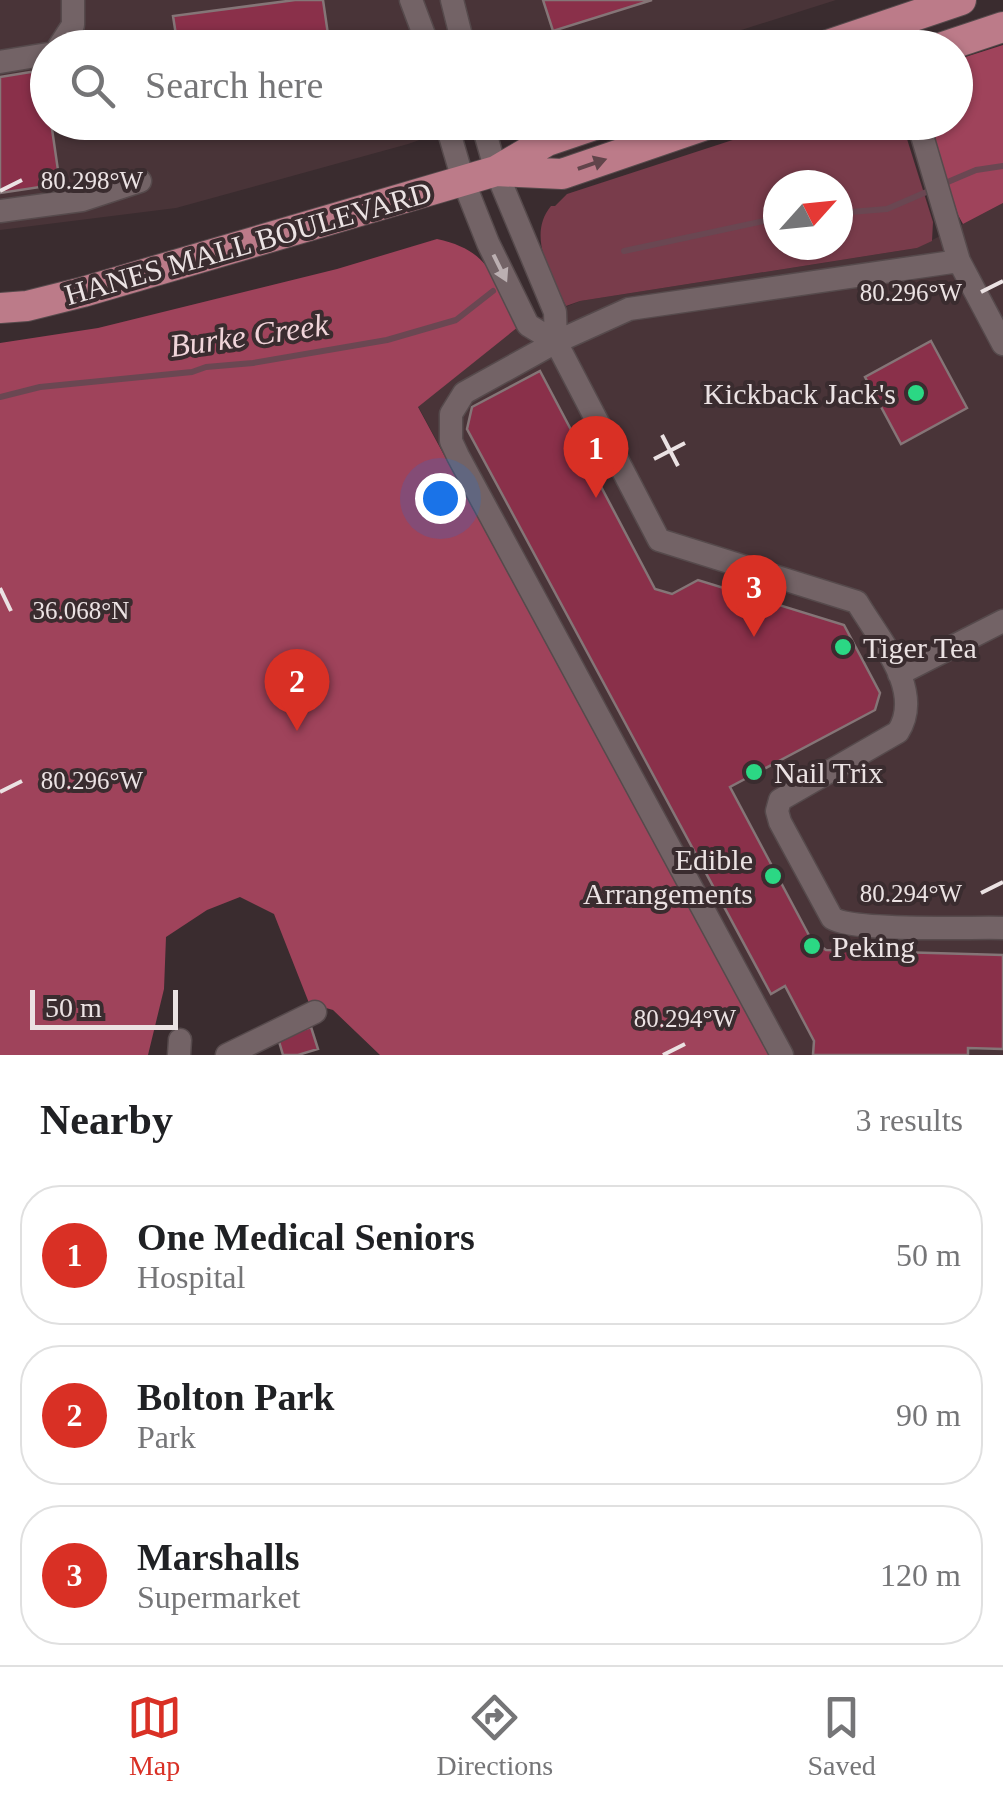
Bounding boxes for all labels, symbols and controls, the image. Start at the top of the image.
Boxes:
search box [30,30,973,140]
icon: search [65,58,120,113]
text: Search here [145,64,323,106]
one-way arrow [577,155,607,170]
text: 80.298°W [41,167,144,194]
north arrow [763,170,853,260]
street label: HANES MALL BOULEVARD [61,175,435,311]
one-way arrow [492,254,509,283]
text: 80.296°W [860,279,963,306]
water label: Burke Creek [167,306,331,364]
place label: Kickback Jack's [703,377,896,410]
marker: Kickback Jack's [905,382,927,404]
pin: 1 [564,416,628,498]
your location [415,473,466,524]
pin: 3 [722,554,786,637]
text: 36.068°N [33,597,129,624]
place label: Tiger Tea [863,631,977,664]
marker: Tiger Tea [832,636,854,658]
pin: 2 [264,648,330,731]
place label: Nail Trix [774,756,883,789]
marker: Nail Trix [743,761,765,783]
text: 80.296°W [41,767,144,794]
place label: Edible Arrangements [583,843,753,910]
marker: Edible Arrangements [762,865,784,887]
text: 80.294°W [860,880,963,907]
place label: Peking [832,930,915,963]
marker: Peking [801,935,823,957]
scale bar [30,985,178,1030]
text: 50 m [45,992,102,1023]
text: 80.294°W [634,1005,737,1032]
text: Nearby [40,1097,173,1143]
text: 3 results [855,1102,963,1138]
text: One Medical Seniors [137,1216,475,1258]
text: 1 [67,1237,83,1273]
text: 50 m [896,1237,961,1273]
text: Hospital [137,1259,245,1295]
text: Bolton Park [137,1376,334,1418]
text: 2 [67,1397,83,1433]
text: 90 m [896,1397,961,1433]
text: Park [137,1419,196,1455]
text: Marshalls [137,1536,300,1578]
text: 3 [67,1557,83,1593]
text: 120 m [880,1557,961,1593]
text: Supermarket [137,1579,301,1615]
tab: Map [127,1690,182,1782]
tab: Directions [436,1690,553,1782]
tab: Saved [807,1690,876,1782]

